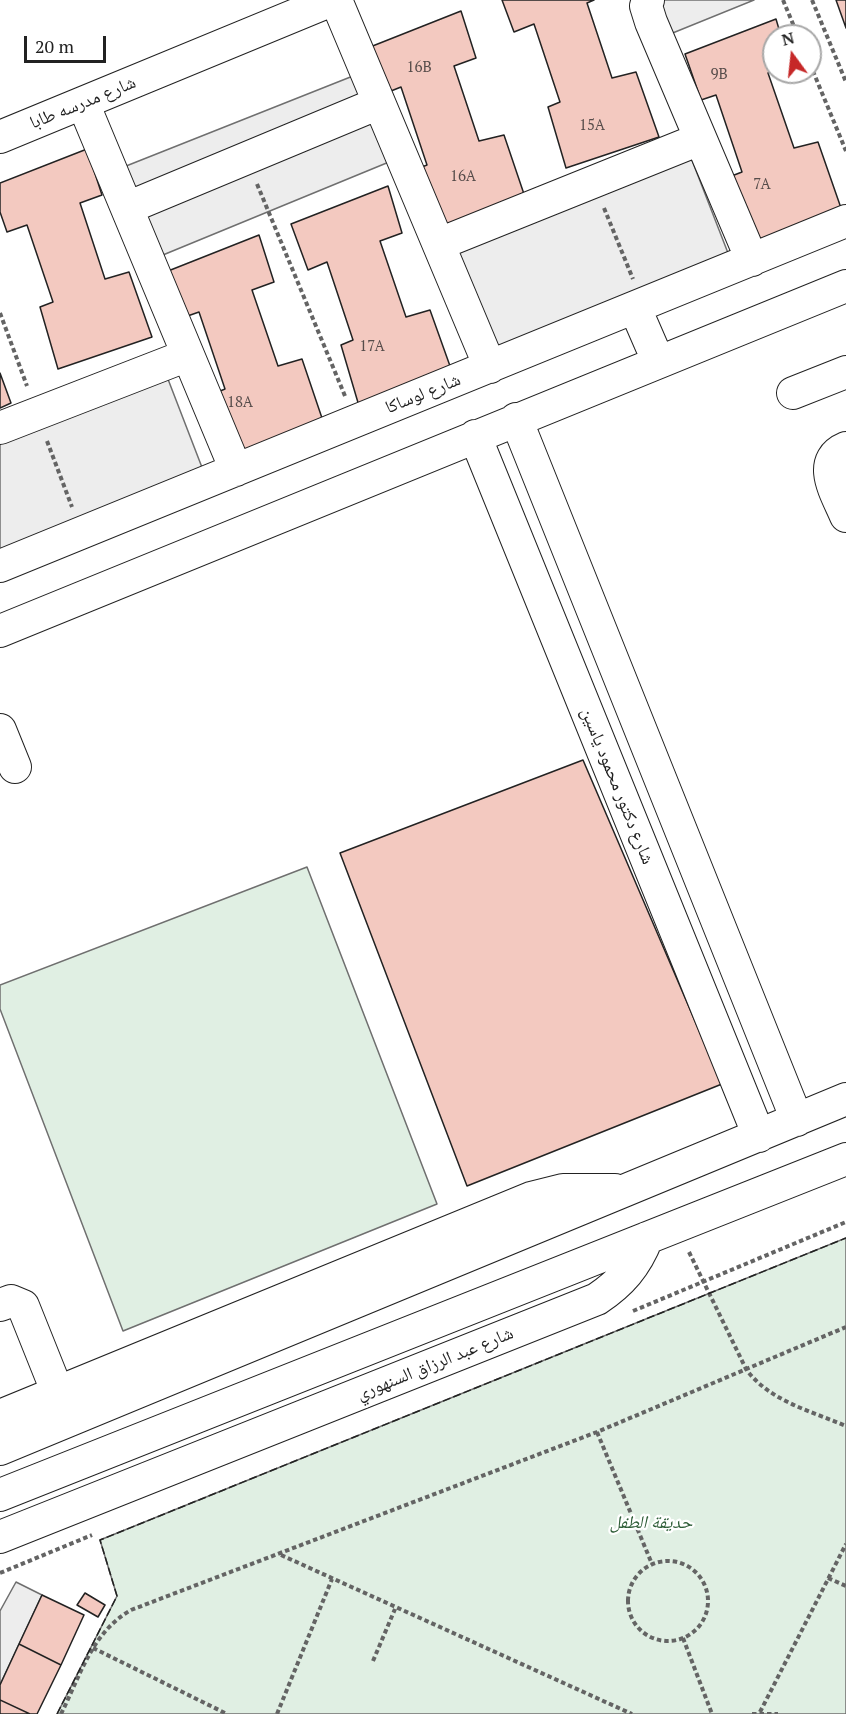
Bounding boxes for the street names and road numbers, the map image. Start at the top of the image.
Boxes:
street label: شارع مدرسه طابا [27,72,139,134]
street label: شارع لوساكا [382,369,464,419]
street label: شارع دكتور محمود ياسين [576,704,658,868]
street label: شارع عبد الرزاق السنهوري [353,1323,517,1405]

